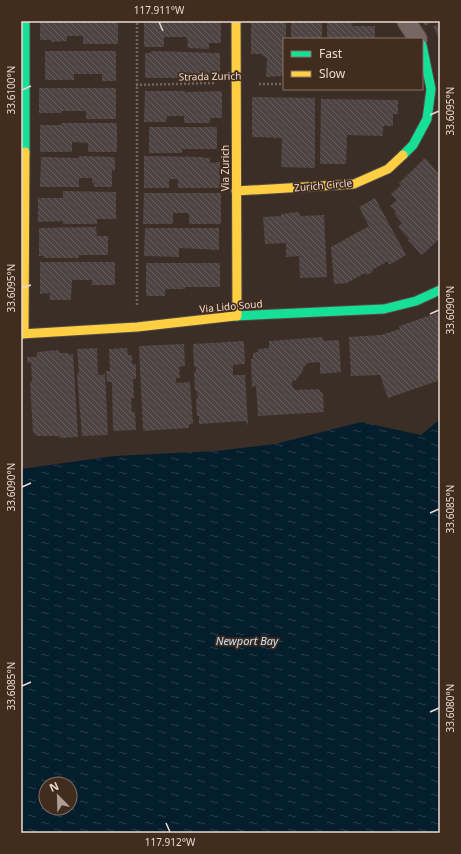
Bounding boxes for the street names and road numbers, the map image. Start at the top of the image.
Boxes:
street label: Strada Zurich [179,68,241,84]
street label: Via Zurich [218,145,232,191]
street label: Zurich Circle [293,175,353,195]
street label: Via Lido Soud [199,296,263,316]

